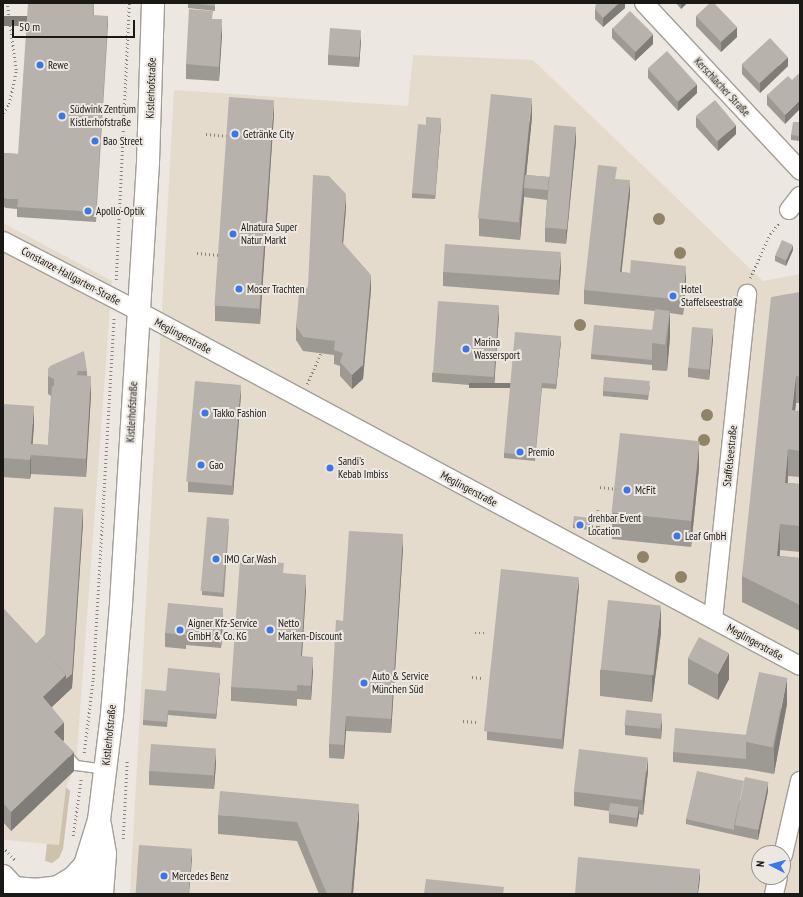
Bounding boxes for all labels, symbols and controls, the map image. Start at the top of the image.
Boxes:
scale bar [14,12,137,38]
text: 50 m [19,19,40,34]
street label: Kerschlacher Straße [691,55,753,119]
street label: Kistlerhofstraße [143,57,159,119]
place label: Rewe [48,58,68,72]
marker: Rewe [35,60,45,70]
place label: Südwink Zentrum Kistlerhofstraße [70,103,136,129]
marker: Südwink Zentrum Kistlerhofstraße [57,111,67,121]
place label: Getränke City [243,127,294,141]
marker: Getränke City [230,129,240,139]
place label: Bao Street [103,134,142,148]
marker: Bao Street [90,136,100,146]
place label: Apollo-Optik [96,204,144,218]
marker: Apollo-Optik [83,206,93,216]
place label: Alnatura Super Natur Markt [241,221,297,247]
marker: Alnatura Super Natur Markt [228,229,238,239]
street label: Constanze-Hallgarten-Straße [19,244,123,308]
place label: Moser Trachten [247,282,305,296]
place label: Hotel Staffelseestraße [681,283,743,309]
marker: Moser Trachten [234,284,244,294]
marker: Hotel Staffelseestraße [668,291,678,301]
street label: Meglingerstraße [152,316,214,356]
place label: Marina Wassersport [474,336,520,362]
marker: Marina Wassersport [461,344,471,354]
street label: Kistlerhofstraße [124,381,140,443]
place label: Takko Fashion [213,406,266,420]
marker: Takko Fashion [200,408,210,418]
street label: Staffelseestraße [720,425,740,487]
place label: Premio [528,445,555,459]
marker: Premio [515,447,525,457]
place label: Sandi's Kebab Imbiss [338,455,388,481]
place label: Gao [209,458,224,472]
marker: Gao [196,460,206,470]
marker: Sandi's Kebab Imbiss [325,463,335,473]
street label: Meglingerstraße [438,469,500,509]
place label: McFit [635,483,656,497]
marker: McFit [622,485,632,495]
place label: drehbar Event Location [588,512,641,538]
marker: drehbar Event Location [575,520,585,530]
place label: Leaf GmbH [685,529,726,543]
marker: Leaf GmbH [672,531,682,541]
place label: IMO Car Wash [224,552,277,566]
marker: IMO Car Wash [211,554,221,564]
place label: Aigner Kfz-Service GmbH & Co. KG [188,617,257,643]
place label: Netto Marken-Discount [278,617,342,643]
street label: Meglingerstraße [725,621,785,663]
marker: Aigner Kfz-Service GmbH & Co. KG [175,625,185,635]
marker: Netto Marken-Discount [265,625,275,635]
place label: Auto & Service München Süd [372,670,429,696]
marker: Auto & Service München Süd [359,678,369,688]
street label: Kistlerhofstraße [99,704,119,766]
north arrow [751,845,791,885]
text: N [753,860,767,868]
place label: Mercedes Benz [172,869,229,883]
marker: Mercedes Benz [159,871,169,881]

